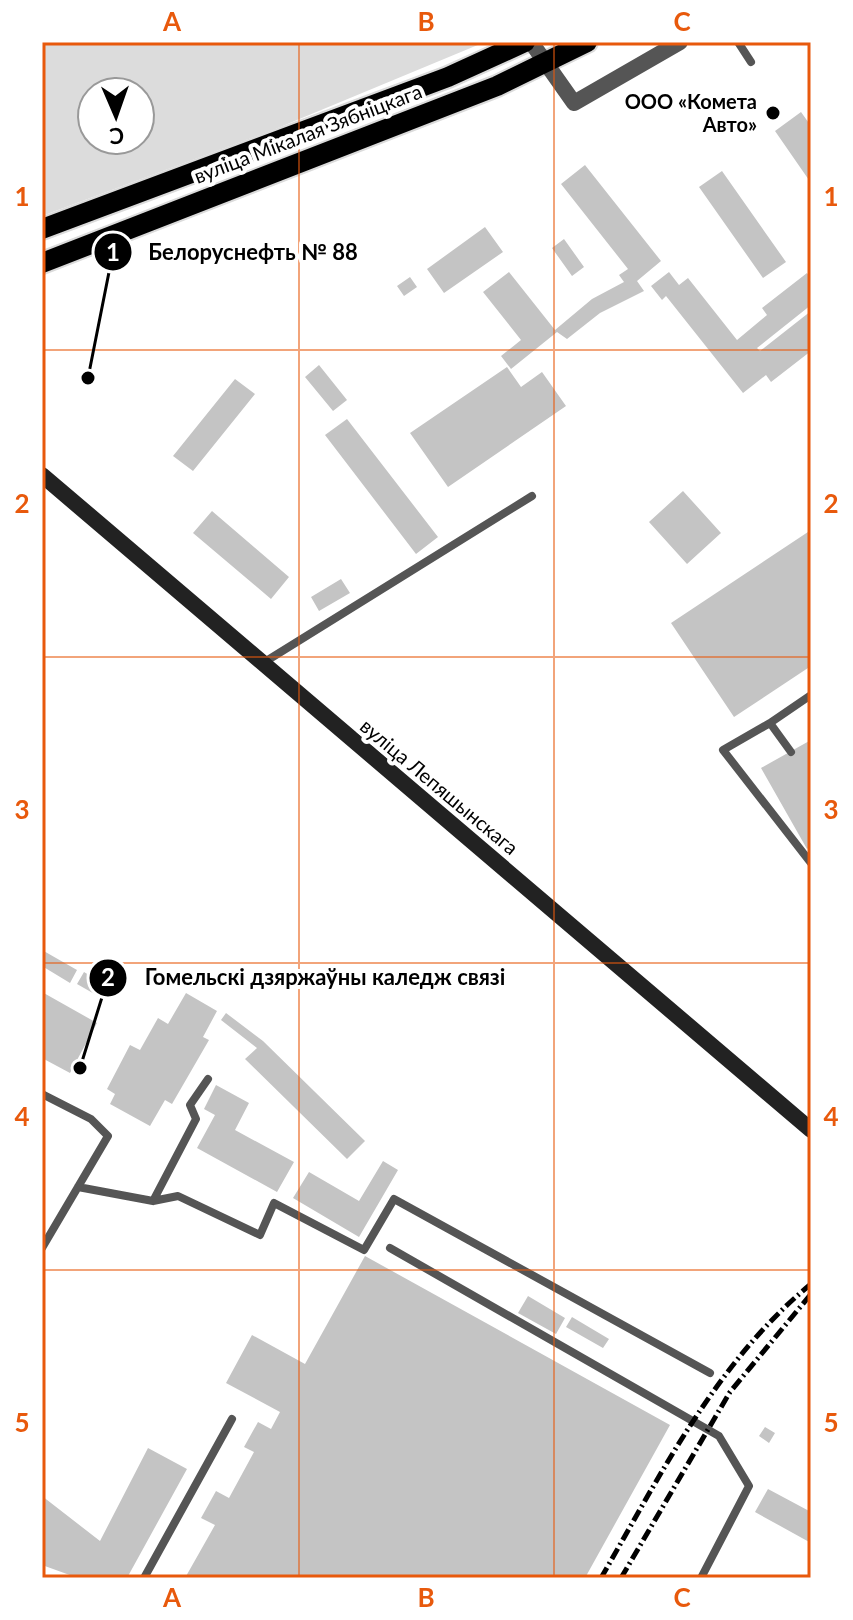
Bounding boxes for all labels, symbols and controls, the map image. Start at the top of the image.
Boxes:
text: A [162,5,182,37]
text: B [417,5,435,37]
text: C [673,5,691,37]
north arrow [76,76,156,156]
street label: вуліца Мікалая Зябніцкага [190,79,425,188]
place label: ООО «Комета Авто» [625,89,757,136]
marker: ООО «Комета Авто» [764,104,782,122]
text: С [109,123,124,150]
text: 1 [14,180,30,212]
text: 1 [823,180,839,212]
callout: Белоруснефть № 88 [93,229,374,275]
text: 1 [106,237,120,266]
text: Белоруснефть № 88 [148,238,358,265]
text: 2 [14,487,30,519]
text: 2 [823,487,839,519]
street label: вуліца Лепяшынскага [356,713,523,859]
text: 3 [14,793,30,825]
text: 3 [823,793,839,825]
callout: Гомельскі дзяржаўны каледж связі [88,955,521,1001]
text: 2 [101,962,115,991]
text: Гомельскі дзяржаўны каледж связі [145,963,505,990]
text: 4 [14,1100,30,1132]
text: 4 [823,1100,839,1132]
text: 5 [14,1406,30,1438]
text: 5 [823,1406,839,1438]
text: A [162,1581,182,1613]
text: B [417,1581,435,1613]
text: C [673,1581,691,1613]

